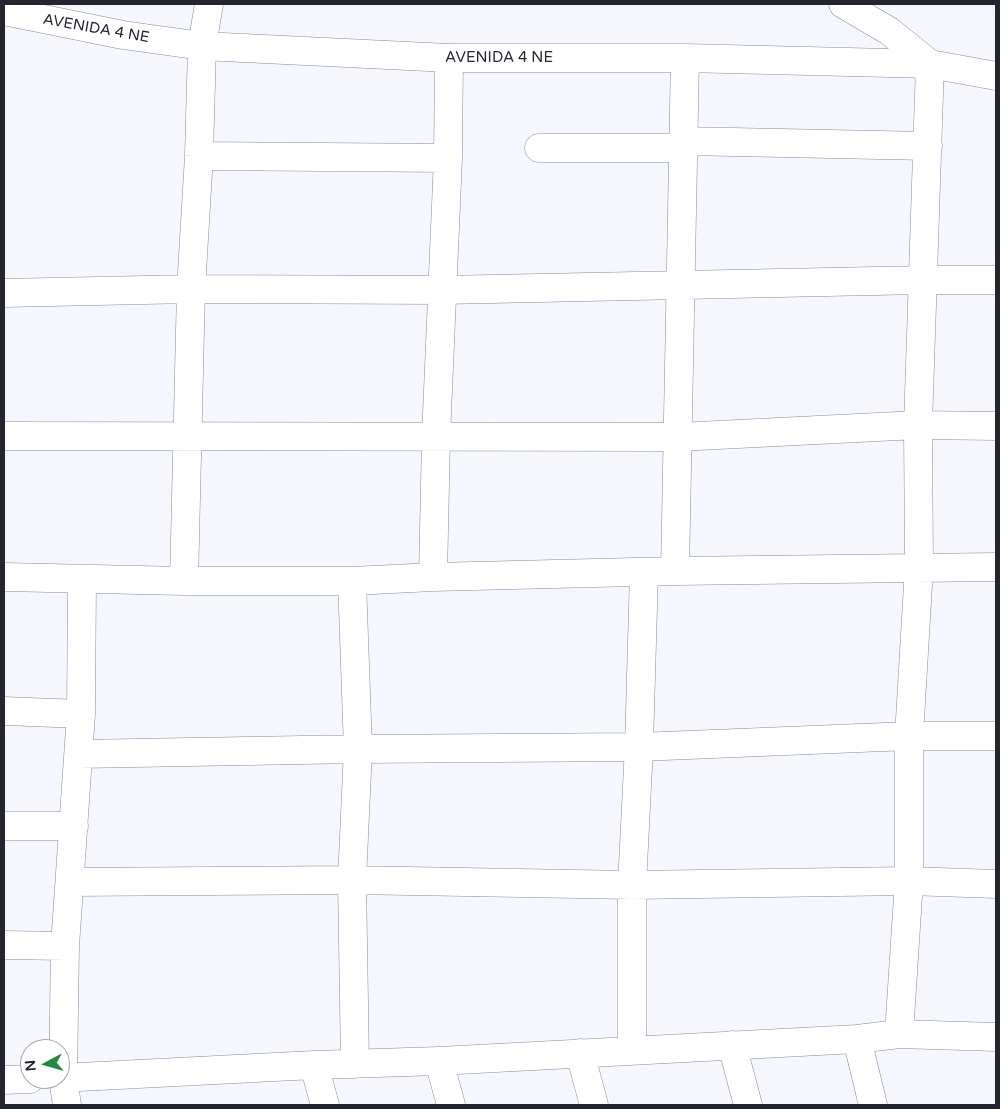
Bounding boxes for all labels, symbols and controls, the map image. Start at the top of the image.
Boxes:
street label: AVENIDA 4 NE [41,11,151,47]
street label: AVENIDA 4 NE [445,49,553,67]
north arrow [20,1039,70,1089]
text: N [22,1059,40,1072]

